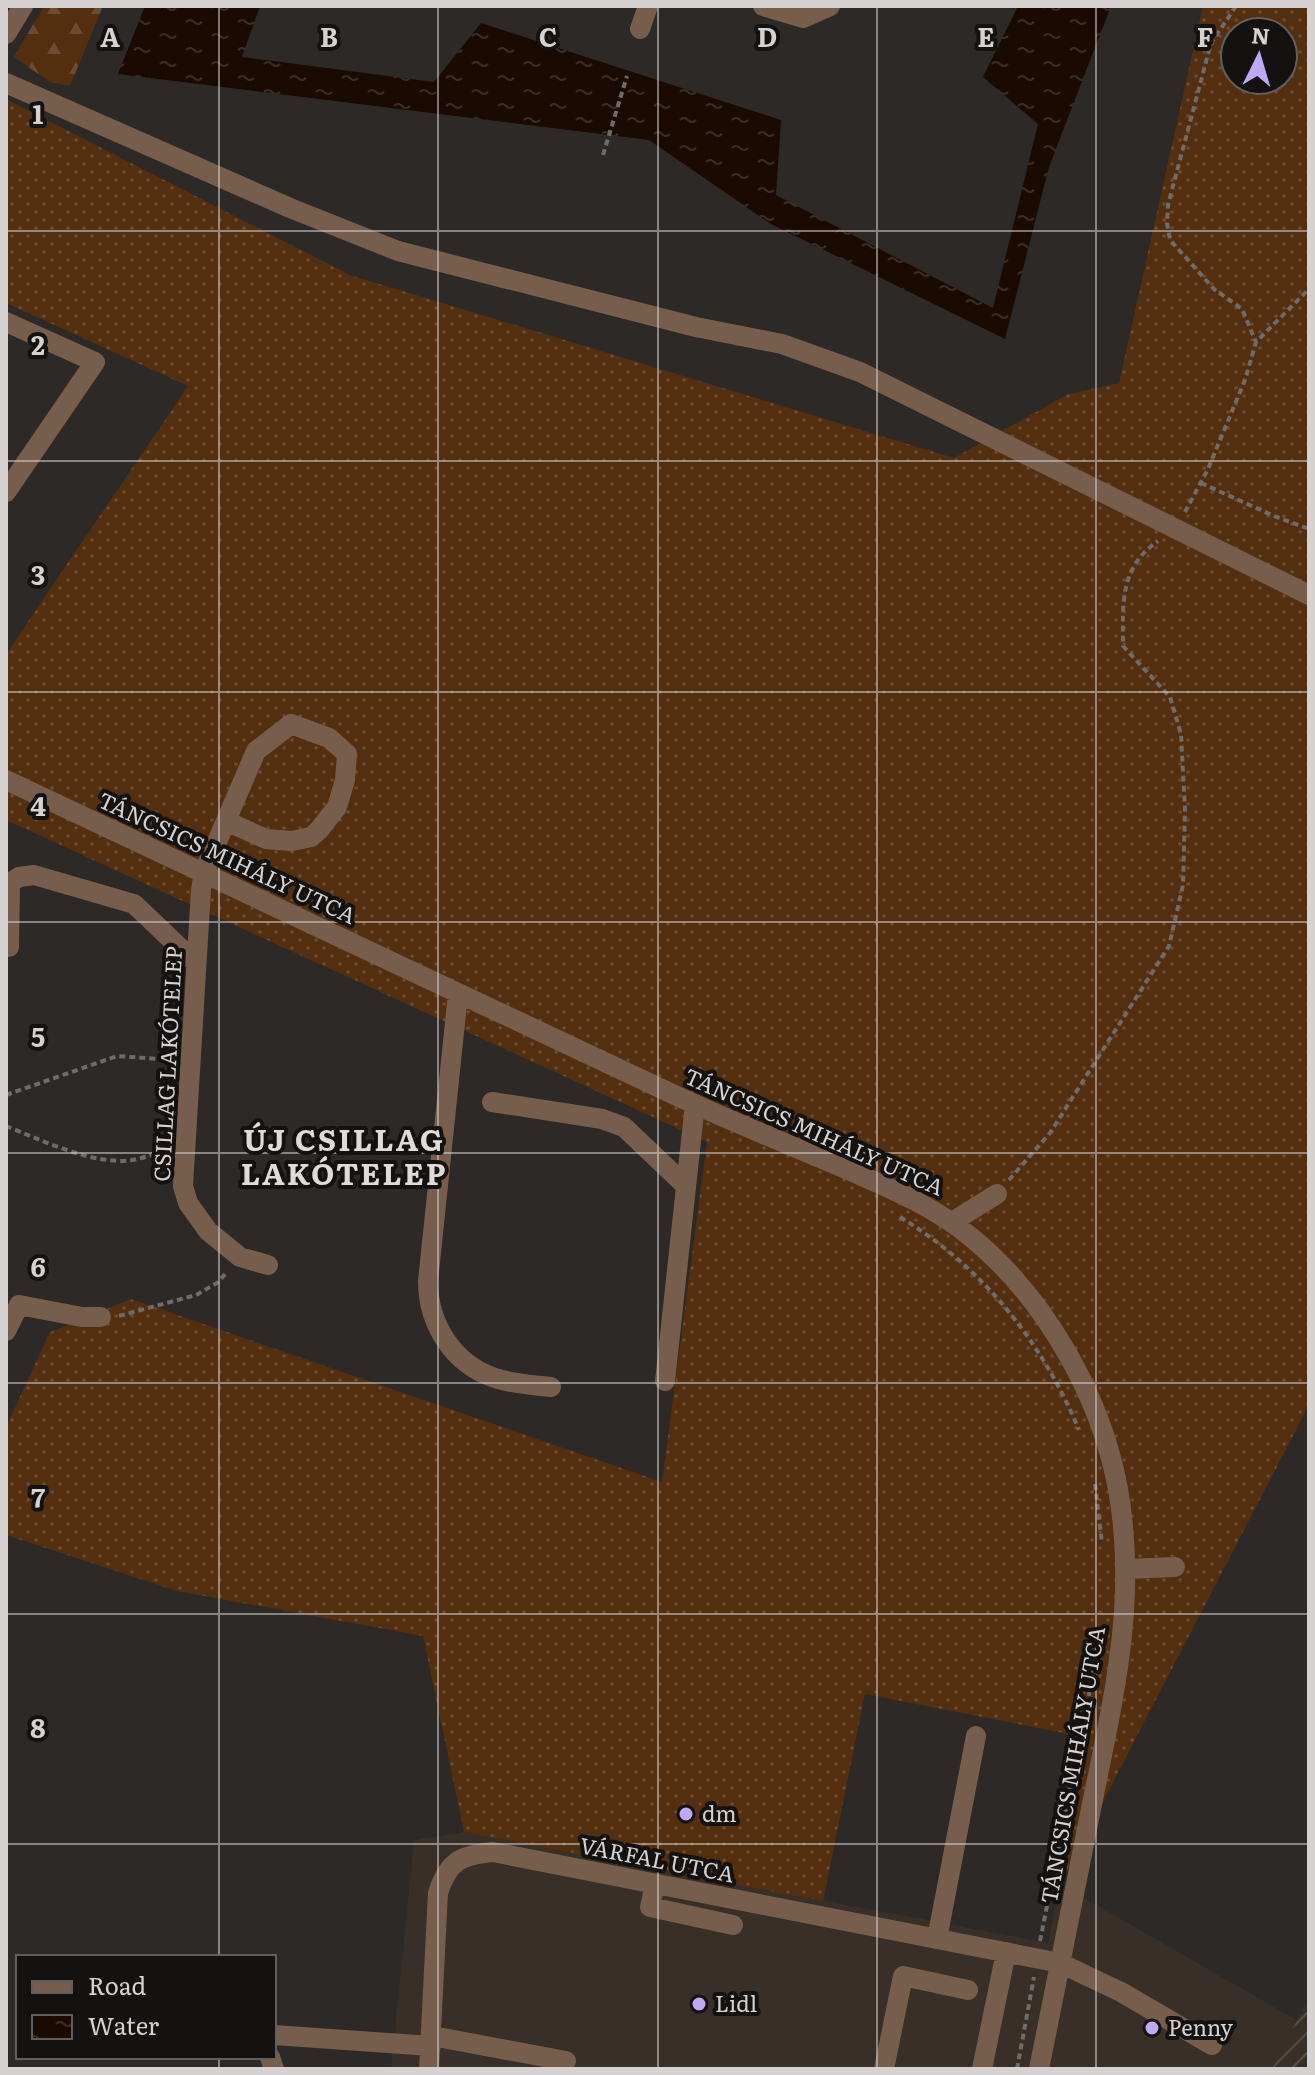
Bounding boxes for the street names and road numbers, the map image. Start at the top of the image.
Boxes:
street label: TÁNCSICS MIHÁLY UTCA [93,782,362,931]
street label: CSILLAG LAKÓTELEP [144,945,189,1182]
street label: TÁNCSICS MIHÁLY UTCA [680,1058,950,1203]
street label: TÁNCSICS MIHÁLY UTCA [1031,1624,1112,1906]
street label: VÁRFAL UTCA [577,1827,737,1890]

